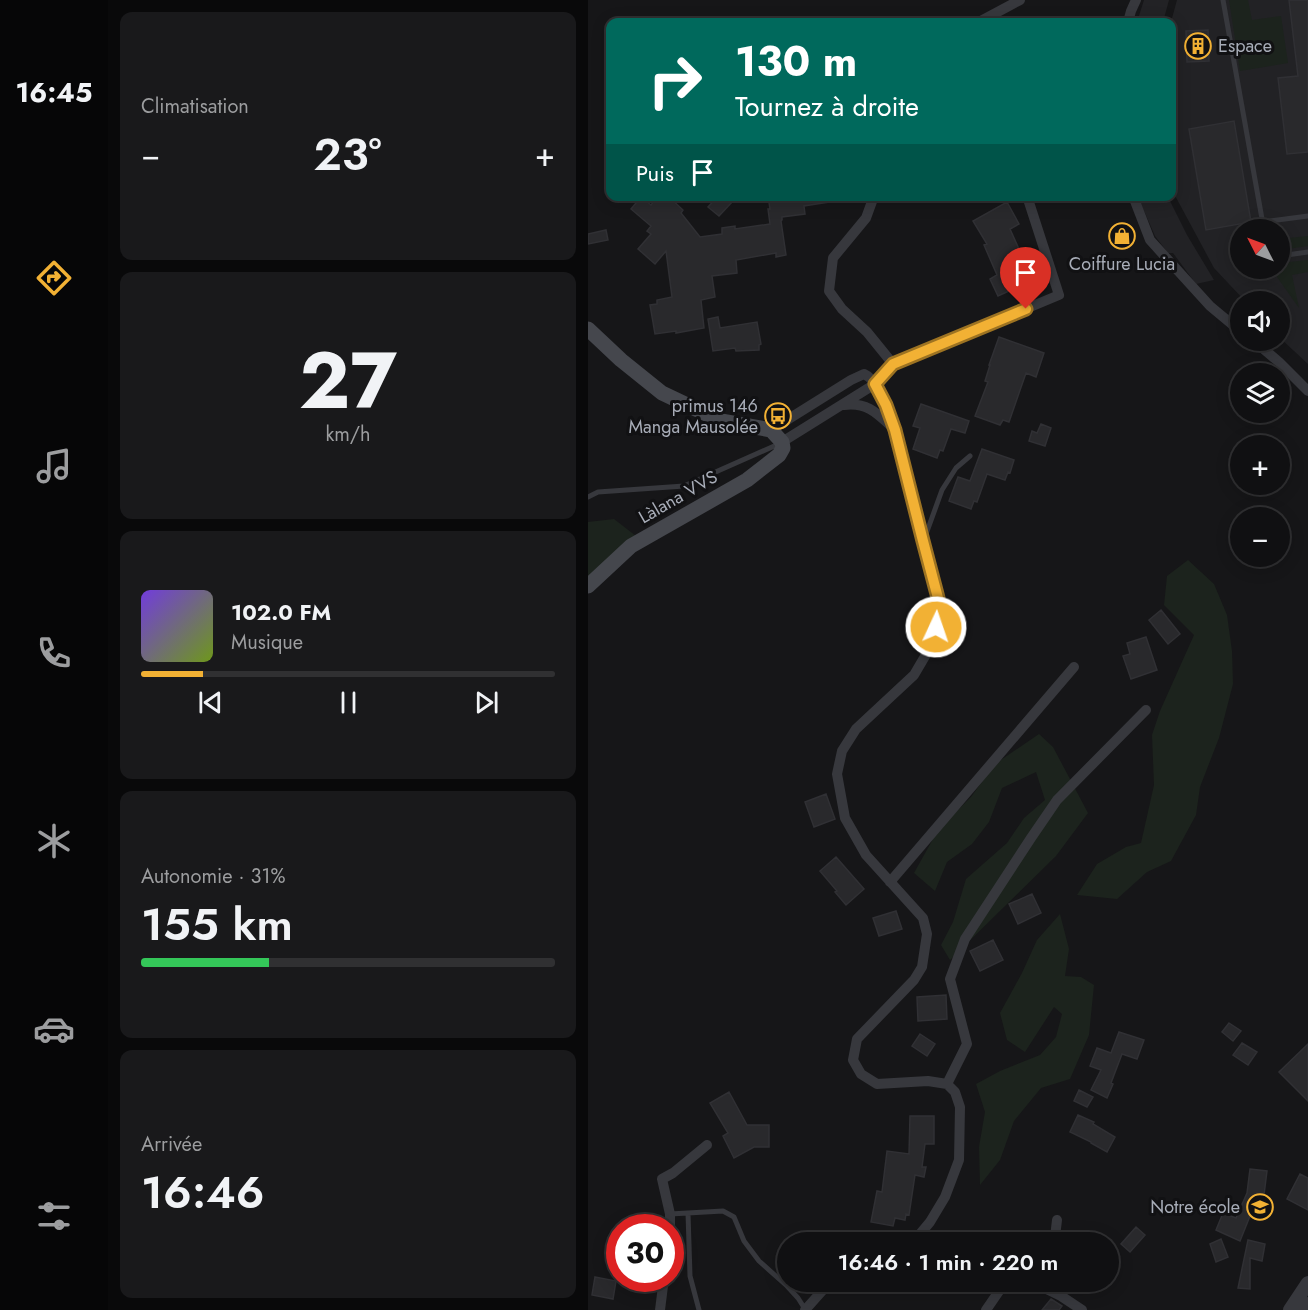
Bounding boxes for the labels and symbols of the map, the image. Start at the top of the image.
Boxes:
building icon: Espace [1183,31,1213,61]
place label: Espace [1218,33,1272,59]
north arrow [1230,219,1290,279]
shop icon: Coiffure Lucia [1107,221,1137,251]
pin [1000,247,1051,309]
place label: Coiffure Lucia [1069,251,1175,277]
place label: primus 146 Manga Mausolée [629,393,758,440]
bus stop icon: primus 146 Manga Mausolée [763,401,793,431]
street label: Làlana VVS [634,464,722,530]
position arrow [904,595,968,659]
school or university icon: Notre école [1245,1192,1275,1222]
place label: Notre école [1150,1194,1240,1220]
speed limit sign: 30 [606,1214,684,1292]

